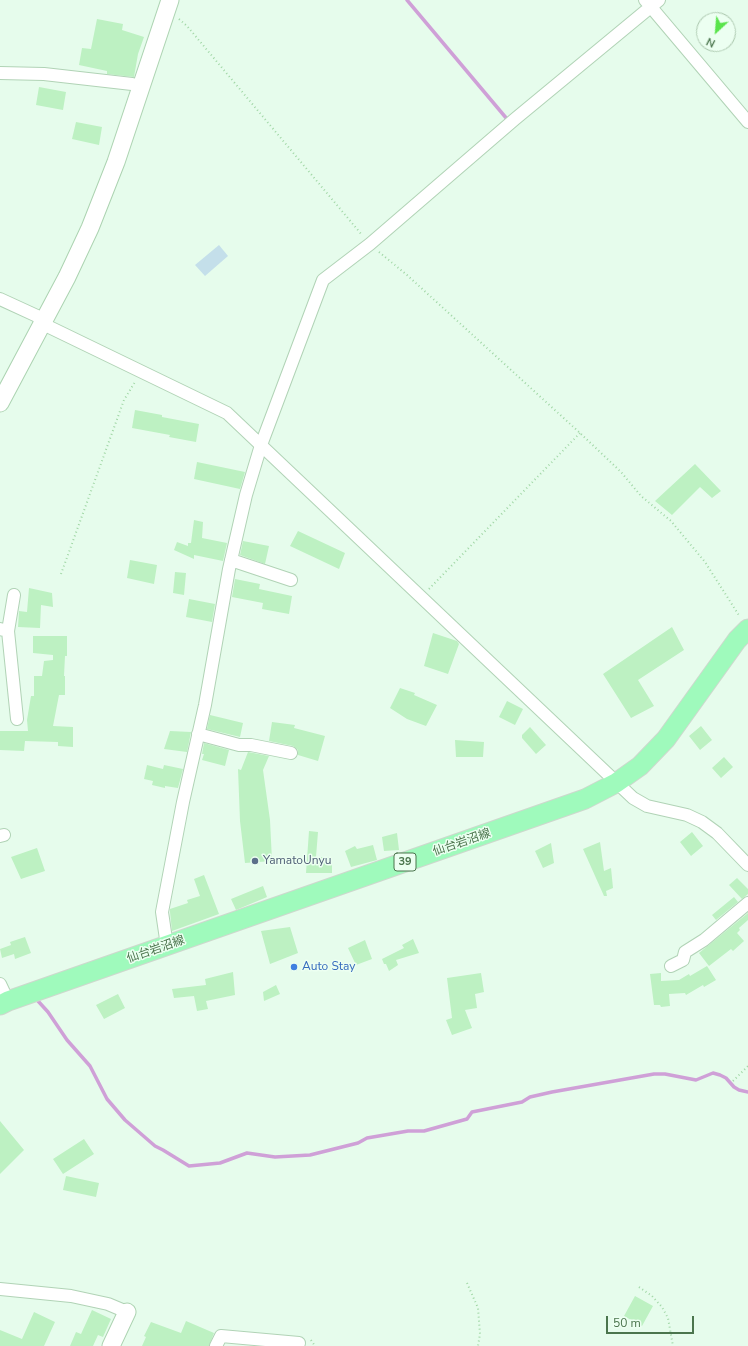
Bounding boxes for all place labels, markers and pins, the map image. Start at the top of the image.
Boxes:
place label: YamatoUnyu [263,854,331,868]
marker: YamatoUnyu [250,856,260,866]
place label: Auto Stay [302,960,355,974]
marker: Auto Stay [289,962,299,972]

